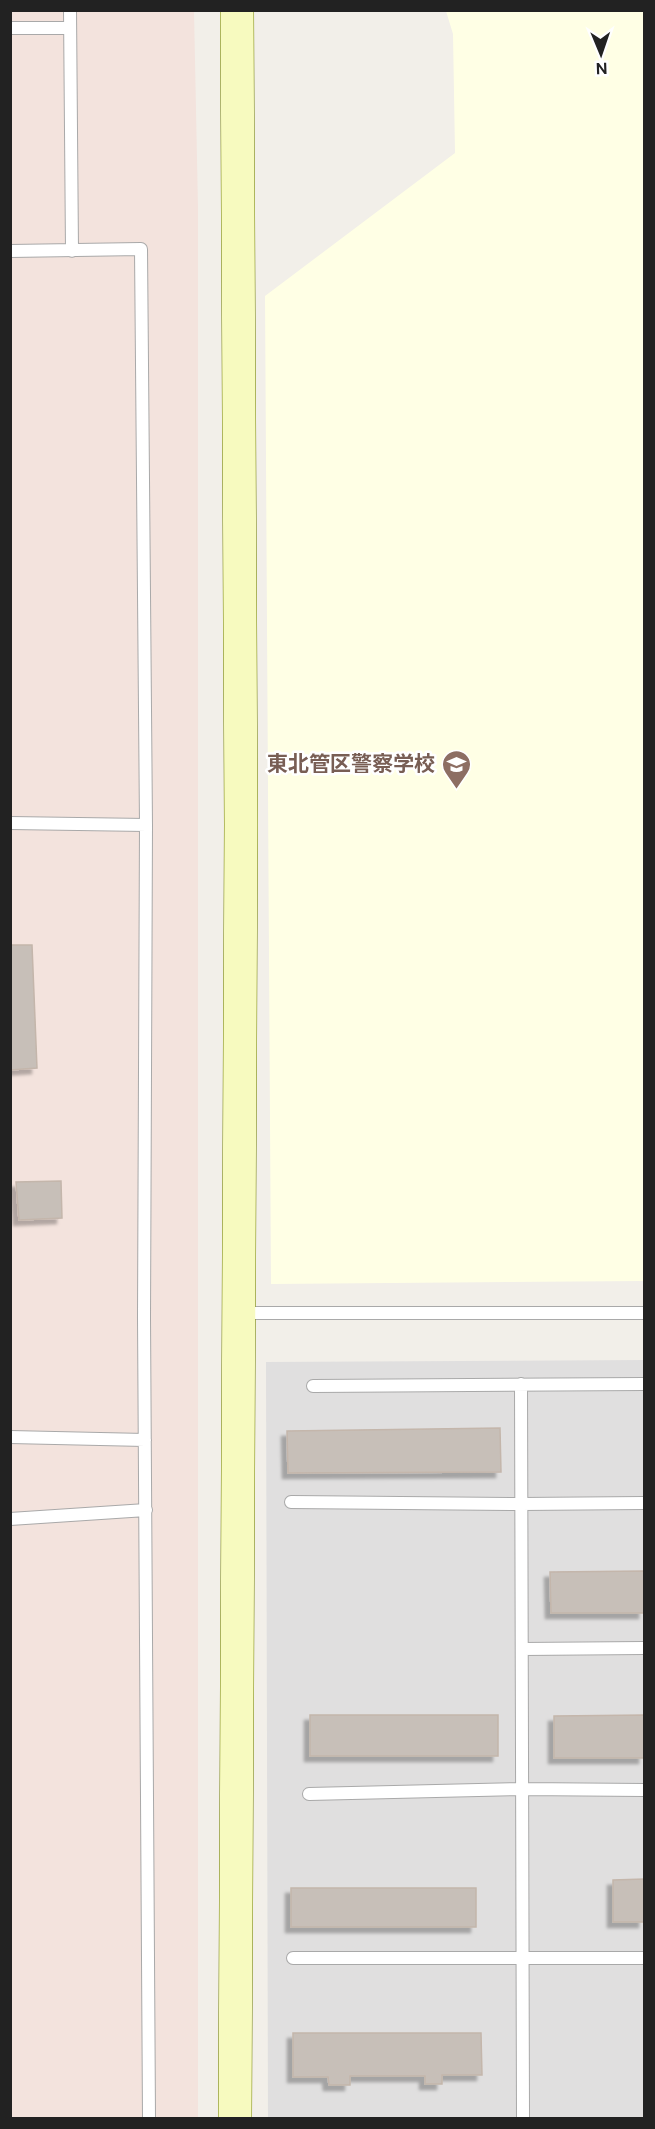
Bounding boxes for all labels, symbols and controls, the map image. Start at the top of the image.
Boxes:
north arrow [571,24,631,84]
text: N [595,58,608,79]
school or university icon: 東北管区警察学校 [440,748,472,790]
place label: 東北管区警察学校 [267,750,435,778]

